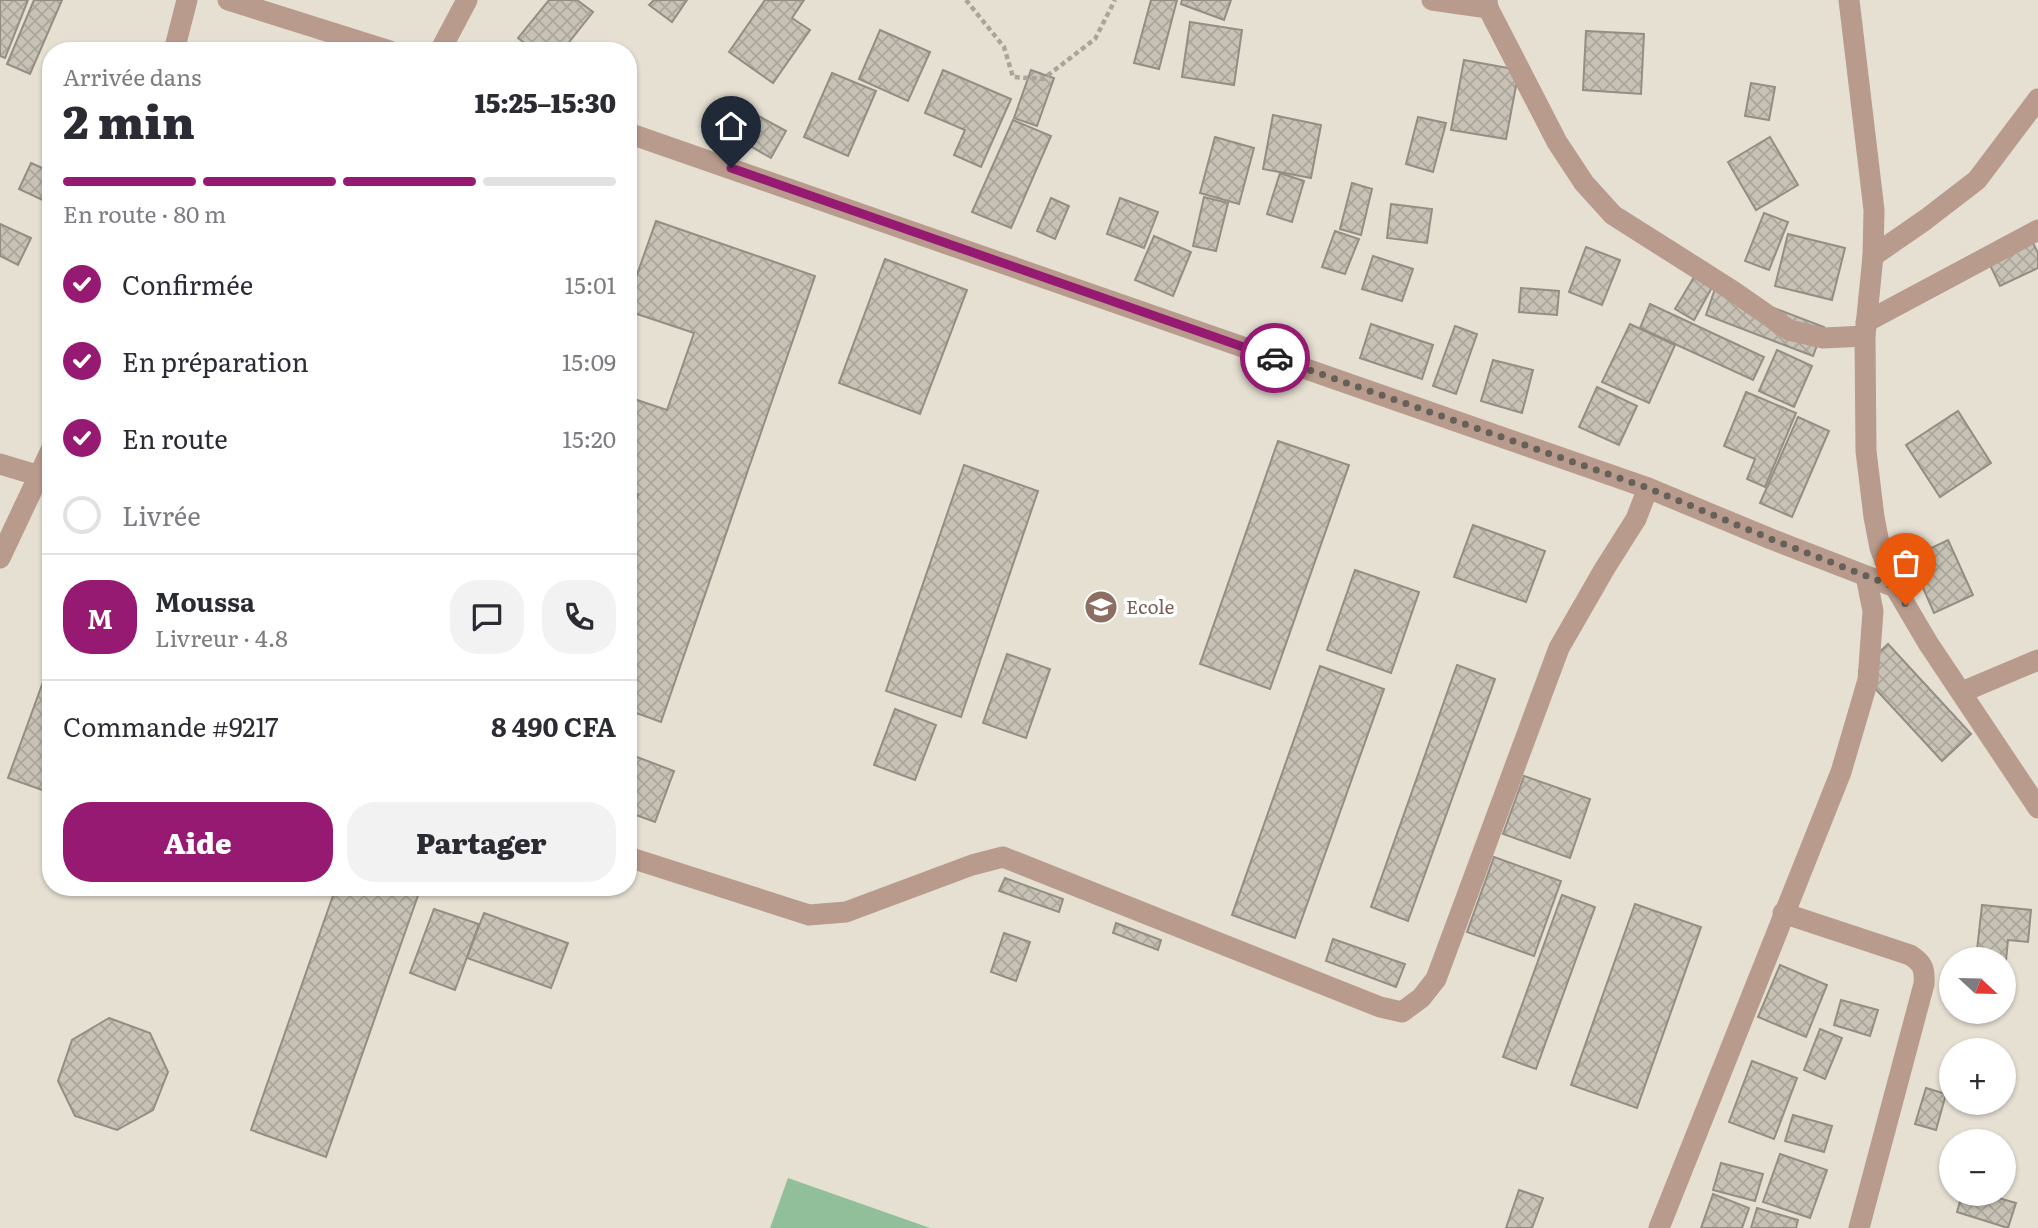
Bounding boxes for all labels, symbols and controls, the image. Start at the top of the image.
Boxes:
text: Arrivée dans [63,59,201,93]
text: 15:25–15:30 [475,82,616,121]
text: 2 min [63,85,195,153]
pin [701,96,761,168]
icon: home [712,107,750,145]
text: En route · 80 m [63,196,226,230]
text: Confirmée [122,264,253,303]
icon: check [63,265,101,303]
text: 15:01 [565,267,616,301]
courier [1240,323,1310,393]
icon: car [1256,339,1294,377]
text: En préparation [122,341,309,380]
icon: check [63,342,101,380]
text: 15:09 [562,344,616,378]
text: En route [122,418,228,457]
icon: check [63,419,101,457]
text: 15:20 [563,421,616,455]
text: Livrée [122,495,201,534]
pin [1876,533,1936,605]
icon: bag [1887,544,1925,582]
button: chat [450,580,524,654]
button: phone [542,580,616,654]
text: Moussa [155,581,255,620]
school or university icon: Ecole [1082,588,1120,626]
place label: Ecole [1126,592,1175,620]
text: M [87,598,113,637]
text: Livreur · 4.8 [155,620,288,654]
text: Commande #9217 [63,706,278,745]
text: 8 490 CFA [491,706,616,745]
button: Aide [63,802,333,882]
button: Partager [347,802,616,882]
north arrow [1939,947,2016,1024]
map controls [1939,947,2016,1206]
button: + [1939,1038,2016,1115]
button: − [1939,1129,2016,1206]

